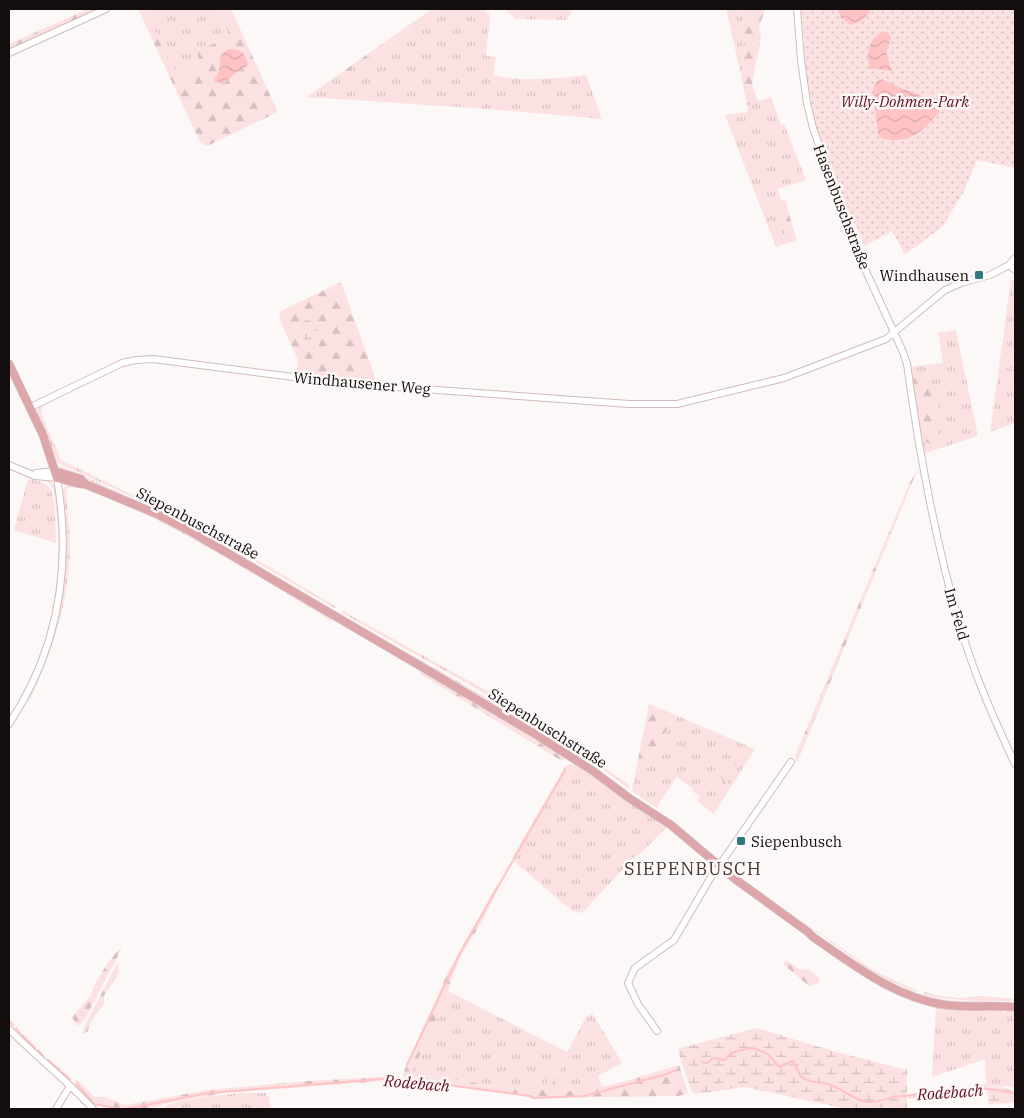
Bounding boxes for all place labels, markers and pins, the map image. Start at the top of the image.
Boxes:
place label: Windhausen [880,266,969,285]
marker: Windhausen [973,269,985,281]
place label: Siepenbusch [751,832,842,851]
marker: Siepenbusch [735,835,747,847]

